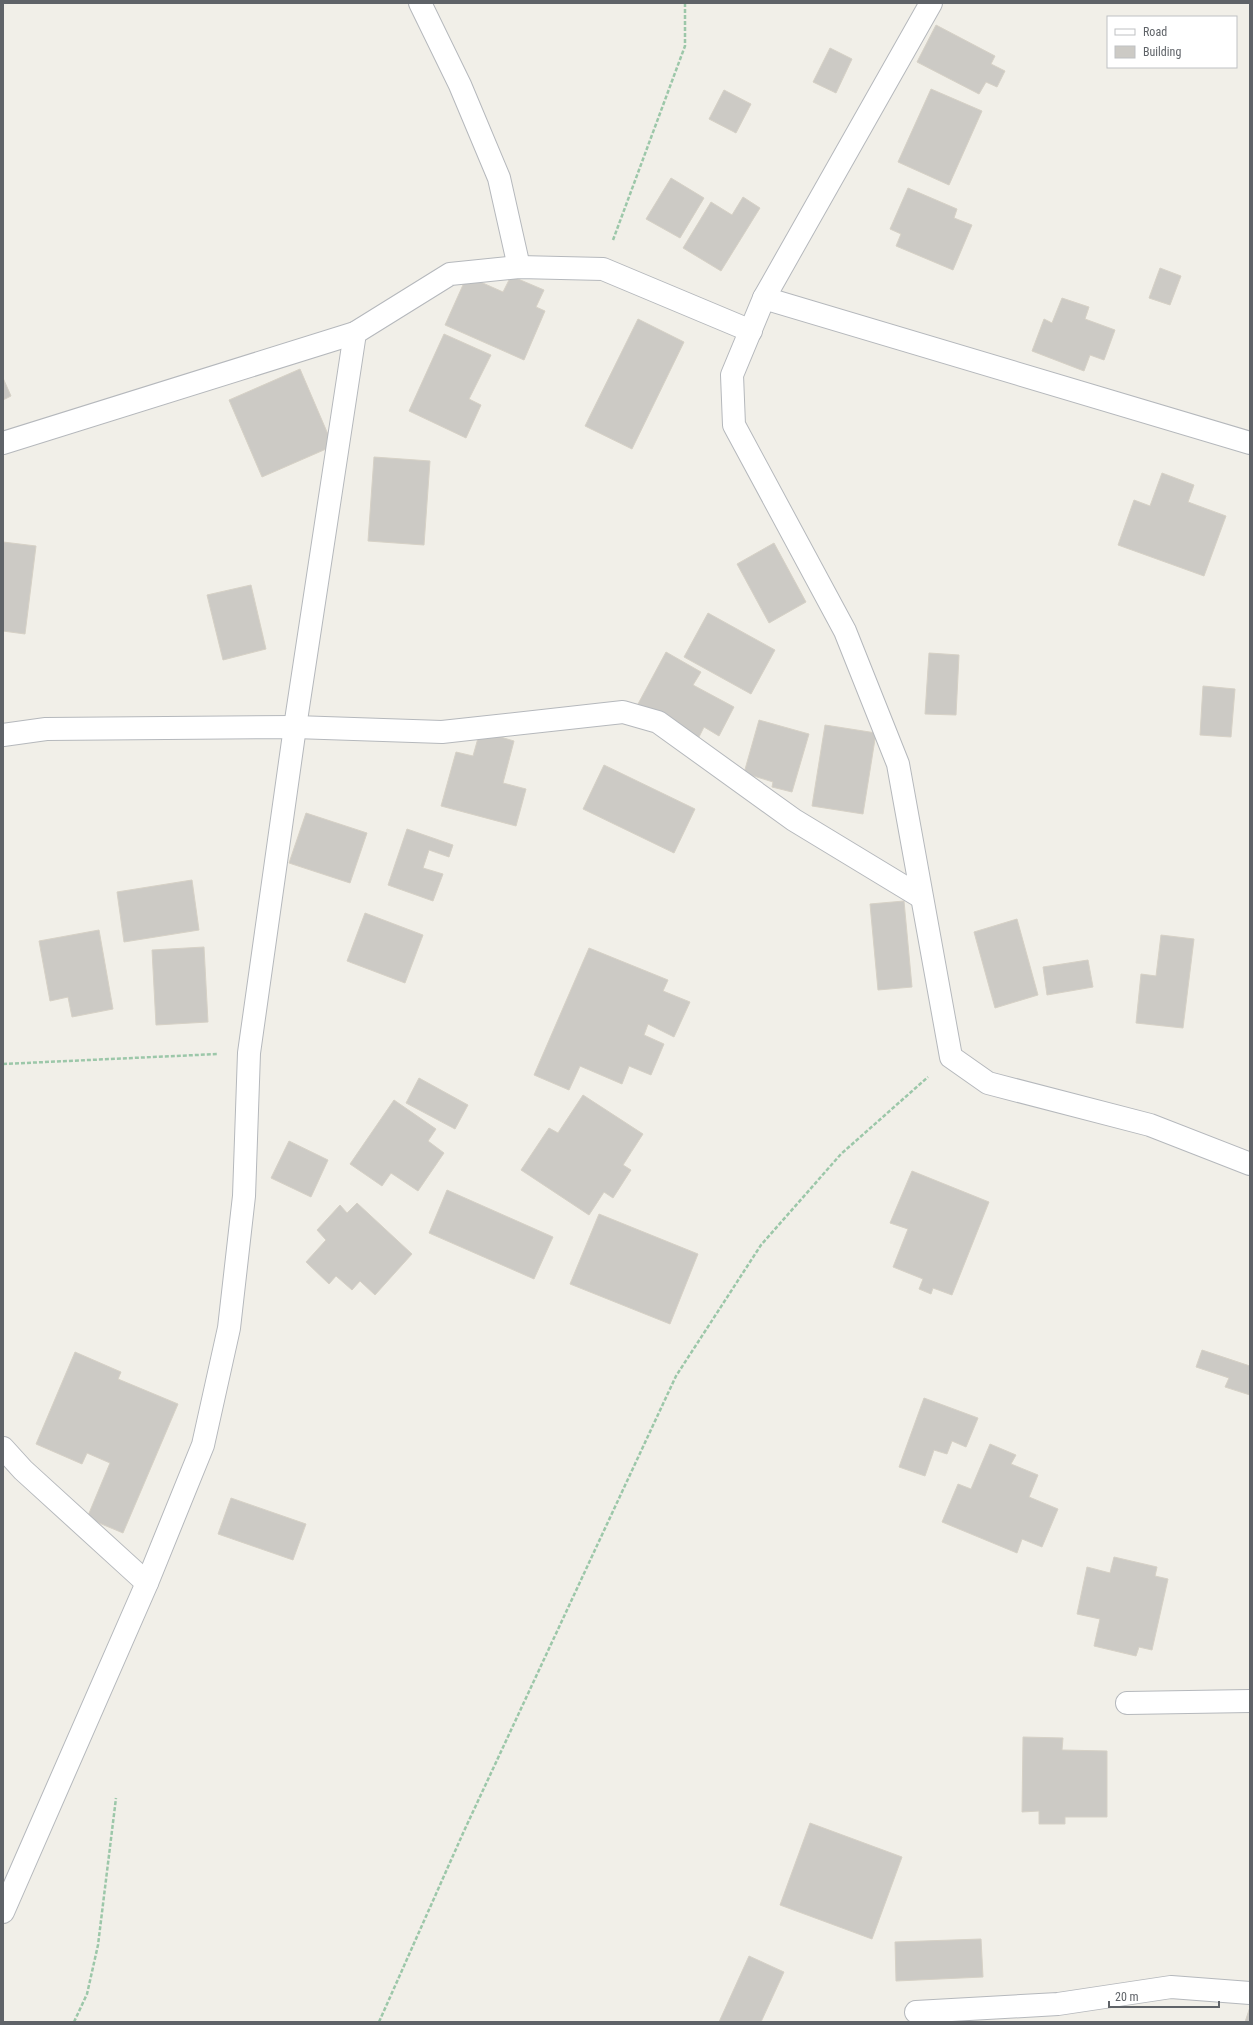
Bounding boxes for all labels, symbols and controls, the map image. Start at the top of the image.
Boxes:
legend [1107,16,1237,68]
text: Road [1143,25,1167,39]
text: Building [1143,45,1181,59]
scale bar [1109,1983,1219,2009]
text: 20 m [1115,1990,1139,2004]

